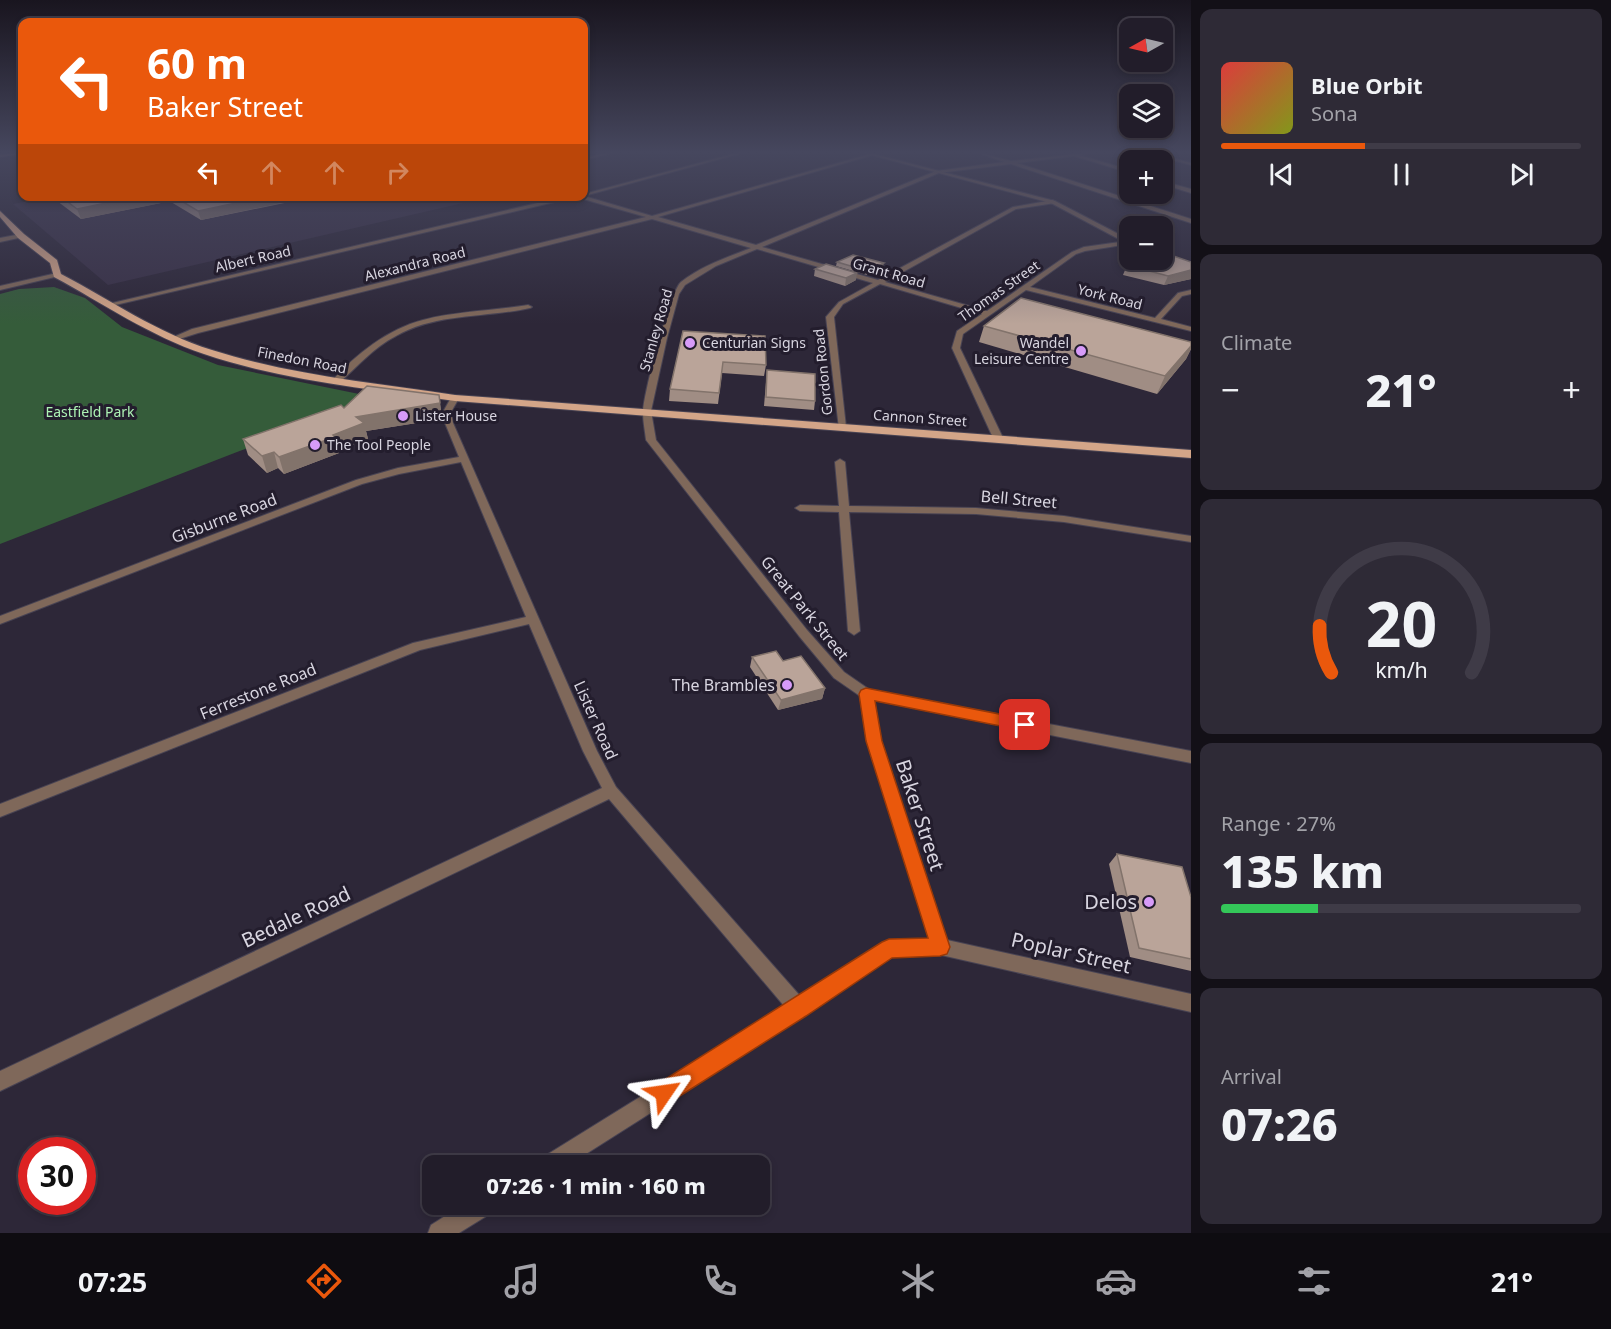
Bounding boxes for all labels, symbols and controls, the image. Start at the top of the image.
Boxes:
north arrow [1119,18,1173,72]
map controls [1119,18,1173,270]
text: 60 m [147,34,247,91]
icon: left [48,42,126,120]
text: Blue Orbit [1311,70,1423,100]
button: layers [1119,84,1173,138]
text: Baker Street [147,88,303,125]
text: Sona [1311,100,1358,127]
button: + [1119,150,1173,204]
icon: left [192,156,225,189]
icon: ahead [255,156,288,189]
icon: ahead [318,156,351,189]
icon: right [381,156,414,189]
icon: previous [1265,158,1298,191]
icon: pause [1385,158,1418,191]
icon: next [1505,158,1538,191]
button: − [1119,216,1173,270]
street label: Albert Road [213,241,293,276]
street label: Alexandra Road [362,242,467,285]
street label: Grant Road [851,253,928,292]
street label: Thomas Street [954,255,1043,326]
street label: York Road [1076,279,1145,314]
street label: Stanley Road [635,286,676,373]
street label: Gordon Road [808,328,837,416]
text: Climate [1221,329,1292,356]
place label: Centurian Signs [702,333,806,352]
place label: Wandel Leisure Centre [974,333,1069,368]
marker: Centurian Signs [683,336,697,350]
street label: Finedon Road [256,342,348,377]
marker: Wandel Leisure Centre [1074,344,1088,358]
text: 21° [1365,359,1437,420]
text: − [1221,367,1240,412]
text: + [1562,367,1581,412]
park label: Eastfield Park [45,402,135,421]
street label: Cannon Street [873,405,968,430]
place label: Lister House [415,406,497,425]
marker: Lister House [396,409,410,423]
place label: The Tool People [327,435,431,454]
marker: The Tool People [308,438,322,452]
street label: Bell Street [980,485,1058,513]
street label: Gisburne Road [168,488,280,548]
street label: Great Park Street [756,551,854,665]
text: 20 [1365,581,1437,666]
text: km/h [1375,656,1427,685]
street label: Ferrestone Road [196,658,320,724]
place label: The Brambles [672,674,775,696]
street label: Lister Road [569,677,623,763]
marker: The Brambles [780,678,794,692]
pin [999,699,1050,750]
icon: arrive [1008,708,1041,741]
street label: Baker Street [890,756,951,874]
text: Range · 27% [1221,810,1336,837]
text: 135 km [1221,840,1384,901]
street label: Bedale Road [237,879,355,954]
place label: Delos [1084,888,1137,915]
marker: Delos [1142,895,1156,909]
street label: Poplar Street [1009,926,1134,979]
position arrow [632,1061,696,1125]
text: Arrival [1221,1063,1282,1090]
text: 07:26 [1221,1093,1338,1154]
speed limit sign: 30 [18,1137,96,1215]
text: 07:26 · 1 min · 160 m [486,1170,706,1200]
icon: directions [303,1260,345,1302]
icon: music [501,1260,543,1302]
icon: phone [699,1260,741,1302]
icon: climate [897,1260,939,1302]
icon: car [1095,1260,1137,1302]
icon: filters [1293,1260,1335,1302]
text: 07:25 [78,1263,147,1300]
text: 21° [1491,1263,1533,1300]

